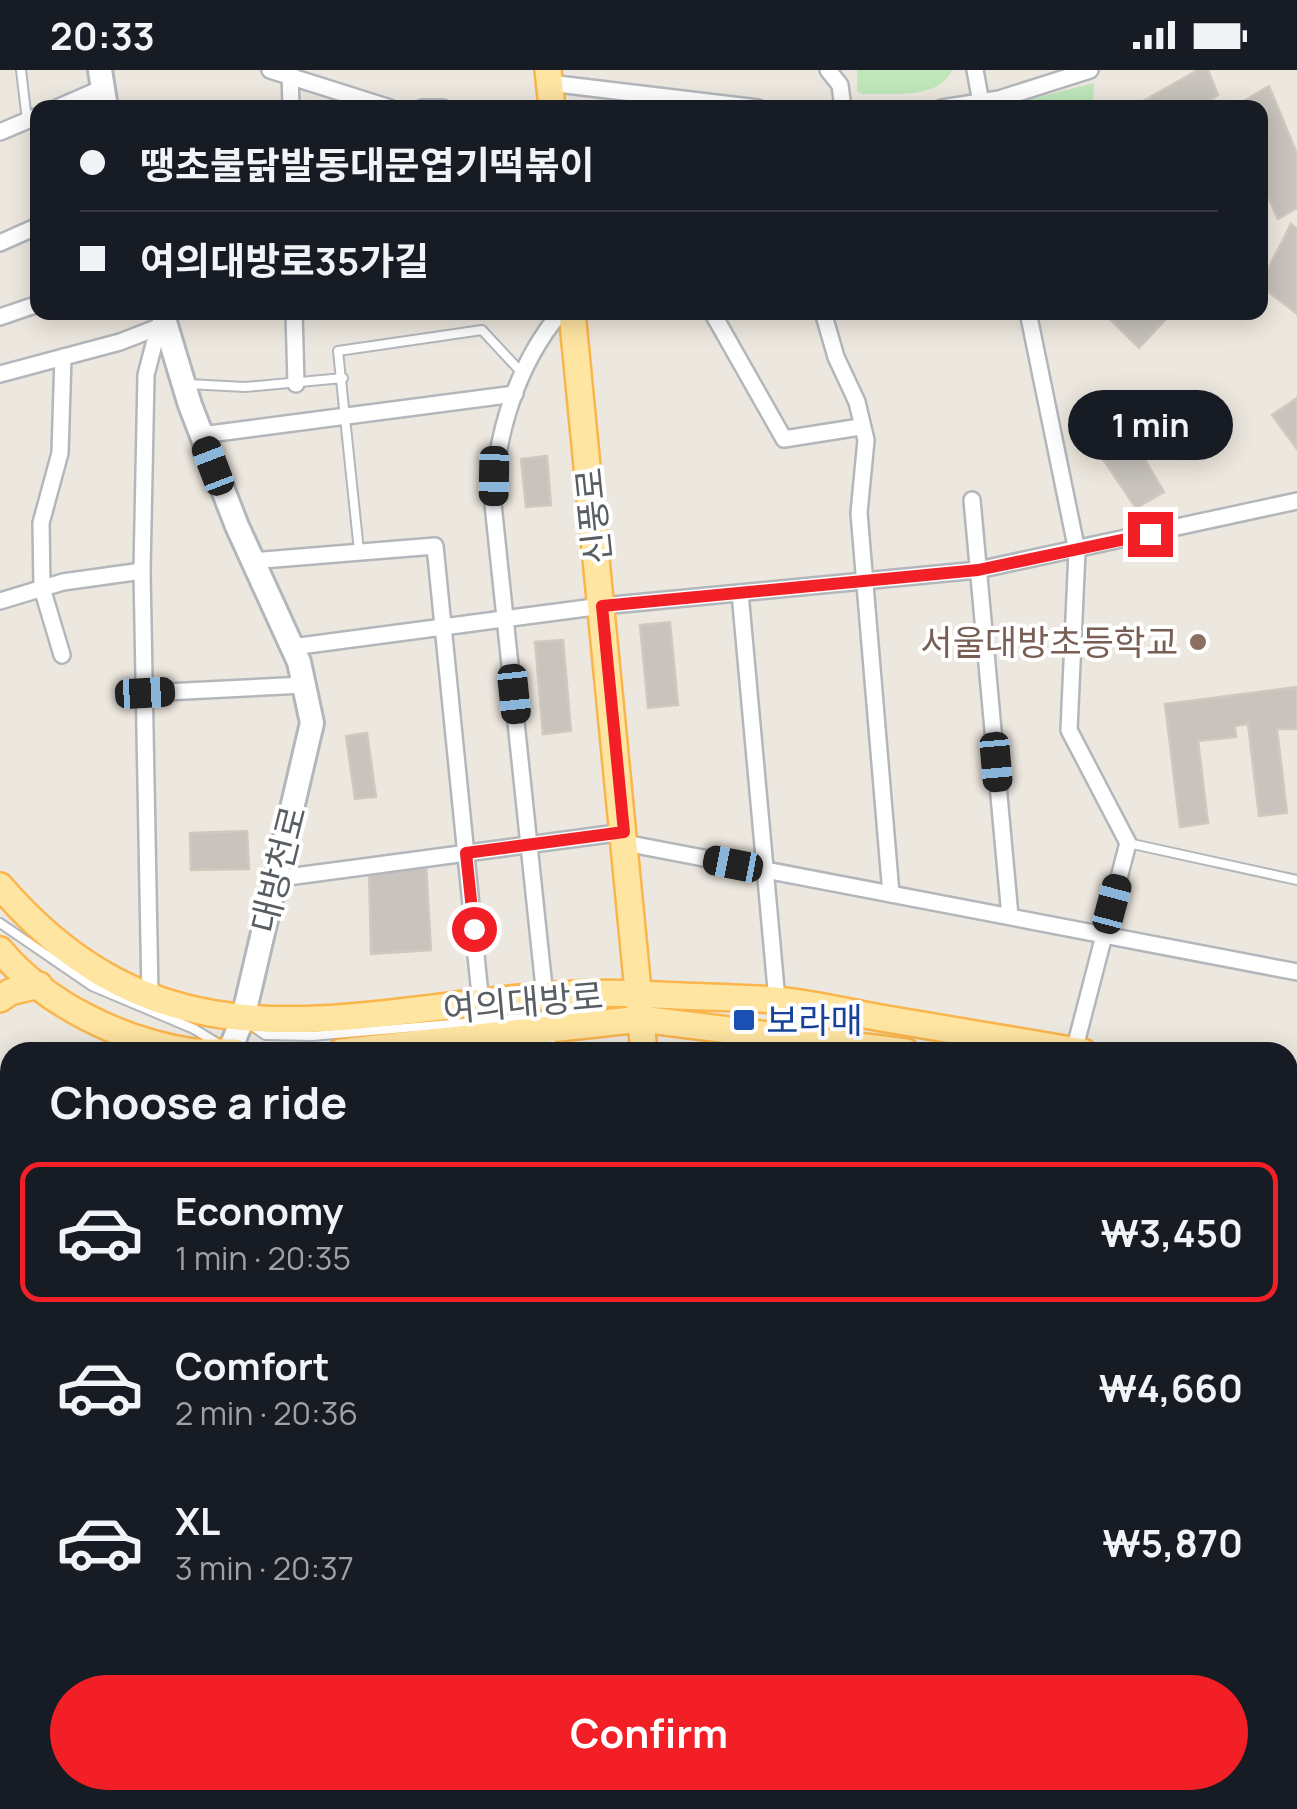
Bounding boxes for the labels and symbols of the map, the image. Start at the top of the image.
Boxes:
callout: 1 min [1068,389,1232,459]
car [188,433,238,499]
car [478,446,510,506]
street label: 신풍로 [564,465,622,567]
route end [1128,512,1173,557]
place label: 서울대방초등학교 [920,618,1178,666]
marker: 서울대방초등학교 [1187,631,1209,653]
car [496,663,532,725]
car [114,676,176,710]
car [978,731,1014,793]
street label: 대방천로 [239,801,317,937]
car [701,844,765,884]
car [1090,871,1134,937]
route start [452,907,497,952]
street label: 여의대방로 [441,971,605,1033]
place label: 보라매 [766,996,863,1044]
marker: 보라매 [731,1007,757,1033]

